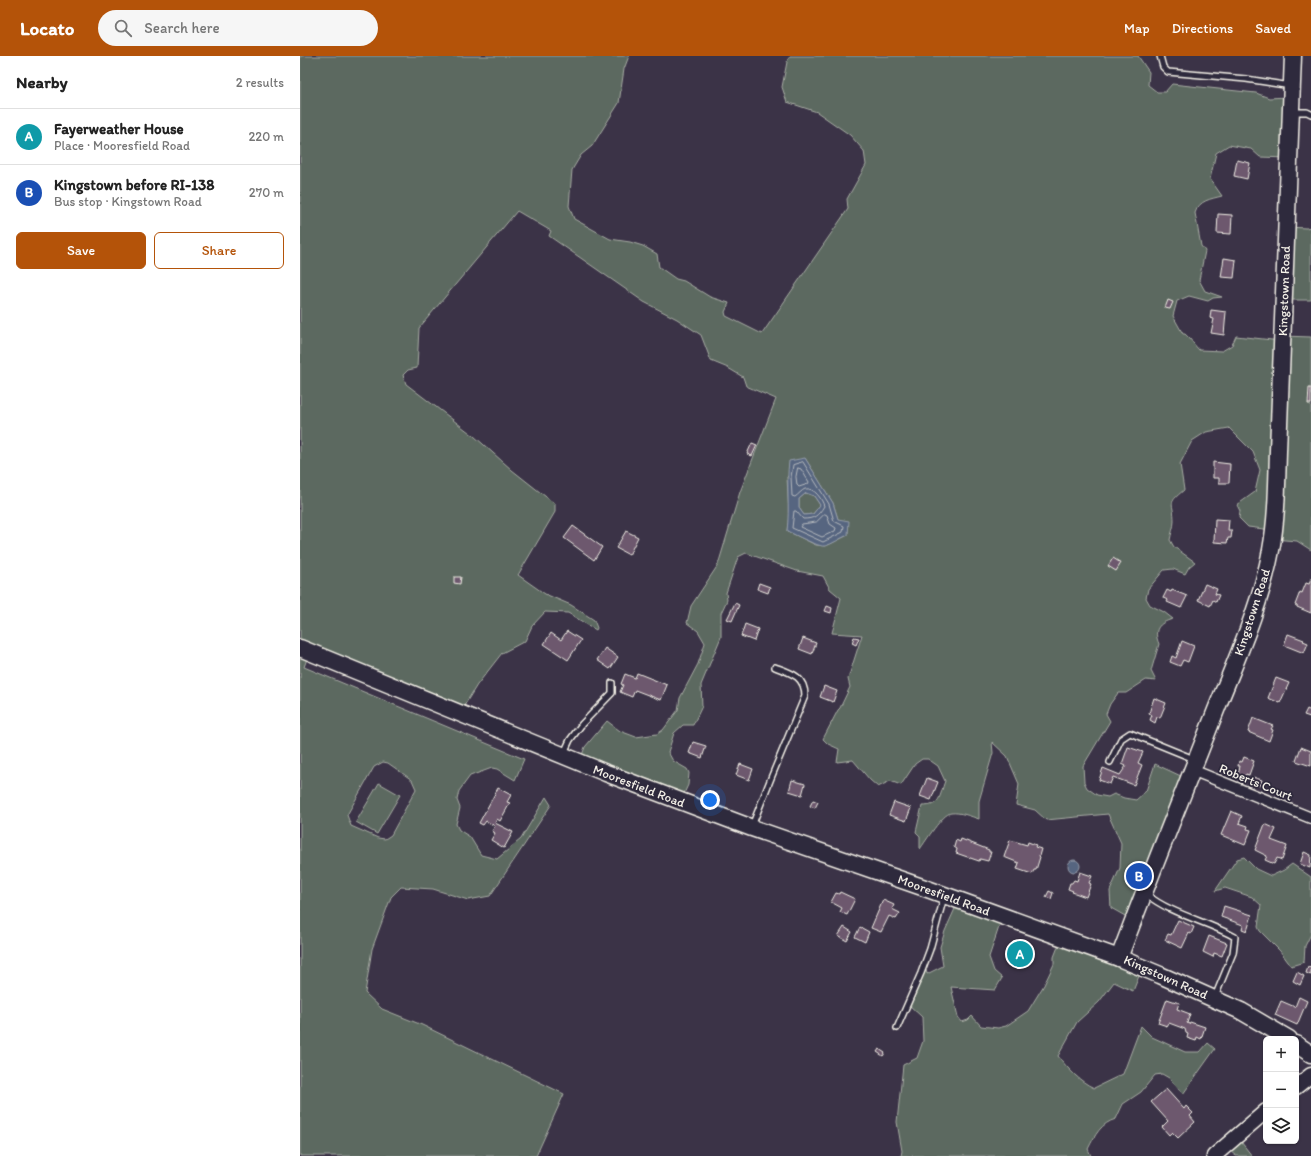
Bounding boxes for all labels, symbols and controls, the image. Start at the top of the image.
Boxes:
search box [98,10,378,46]
text: Locato [20,17,74,40]
icon: search [112,17,134,39]
text: Search here [144,19,220,37]
text: Map [1124,20,1150,37]
text: Directions [1172,20,1233,37]
text: Saved [1255,20,1291,37]
text: Nearby [16,72,68,92]
text: 2 results [236,75,284,90]
text: Fayerweather House [54,120,184,138]
text: A [25,129,33,144]
text: 220 m [248,129,284,144]
text: Place · Mooresfield Road [54,138,190,153]
text: Kingstown before RI-138 [54,176,214,194]
text: B [25,185,33,200]
text: 270 m [249,185,284,200]
text: Bus stop · Kingstown Road [54,194,202,209]
button: Save [16,232,146,269]
button: Share [154,232,284,269]
street label: Kingstown Road [1275,246,1293,336]
street label: Kingstown Road [1231,567,1273,657]
street label: Roberts Court [1217,760,1295,804]
street label: Mooresfield Road [591,762,687,810]
your location [700,790,720,810]
pin: B [1126,861,1152,891]
street label: Mooresfield Road [896,871,992,919]
pin: A [1007,939,1033,969]
street label: Kingstown Road [1122,952,1210,1002]
map controls [1263,1036,1299,1144]
button: + [1263,1036,1299,1072]
button: − [1263,1072,1299,1108]
button: layers [1263,1108,1299,1144]

